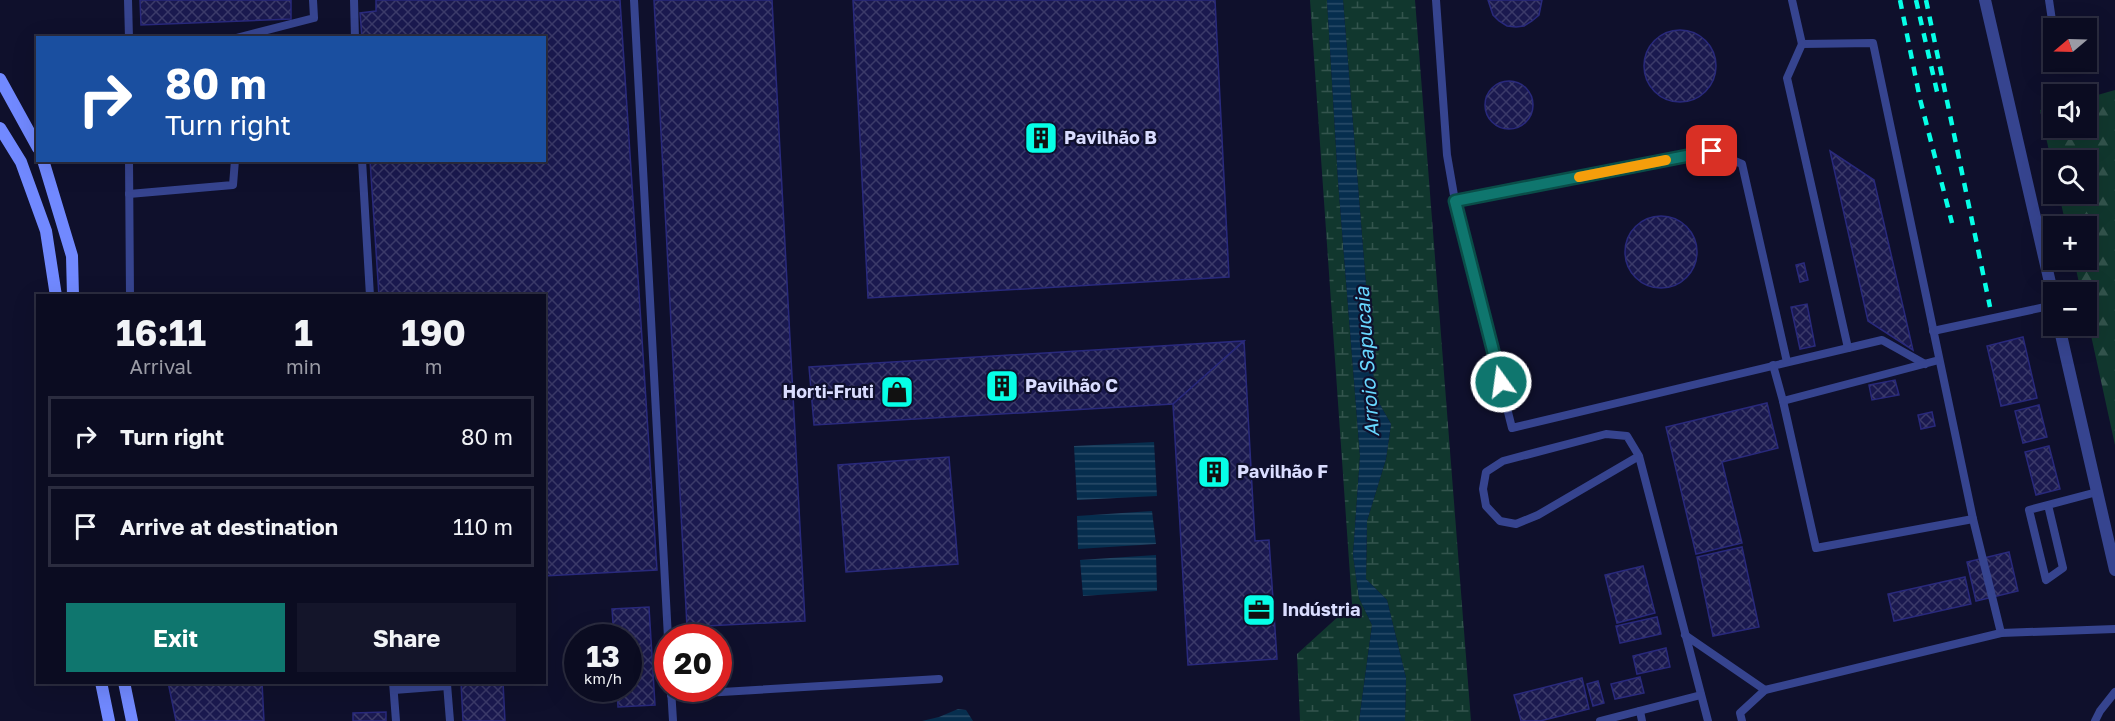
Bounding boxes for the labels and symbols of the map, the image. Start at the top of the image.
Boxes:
north arrow [2043,18,2097,72]
building icon: Pavilhão B [1023,120,1059,156]
pin [1686,125,1737,176]
place label: Pavilhão B [1064,126,1157,148]
water label: Arroio Sapucaia [1349,285,1383,438]
position arrow [1469,350,1533,414]
building icon: Pavilhão C [984,368,1020,404]
shop icon: Horti-Fruti [879,374,915,410]
place label: Pavilhão C [1025,374,1118,396]
place label: Horti-Fruti [783,380,874,402]
building icon: Pavilhão F [1196,454,1232,490]
place label: Pavilhão F [1237,460,1328,482]
office icon: Indústria [1241,592,1277,628]
place label: Indústria [1282,598,1360,620]
speed limit sign: 20 [654,624,732,702]

